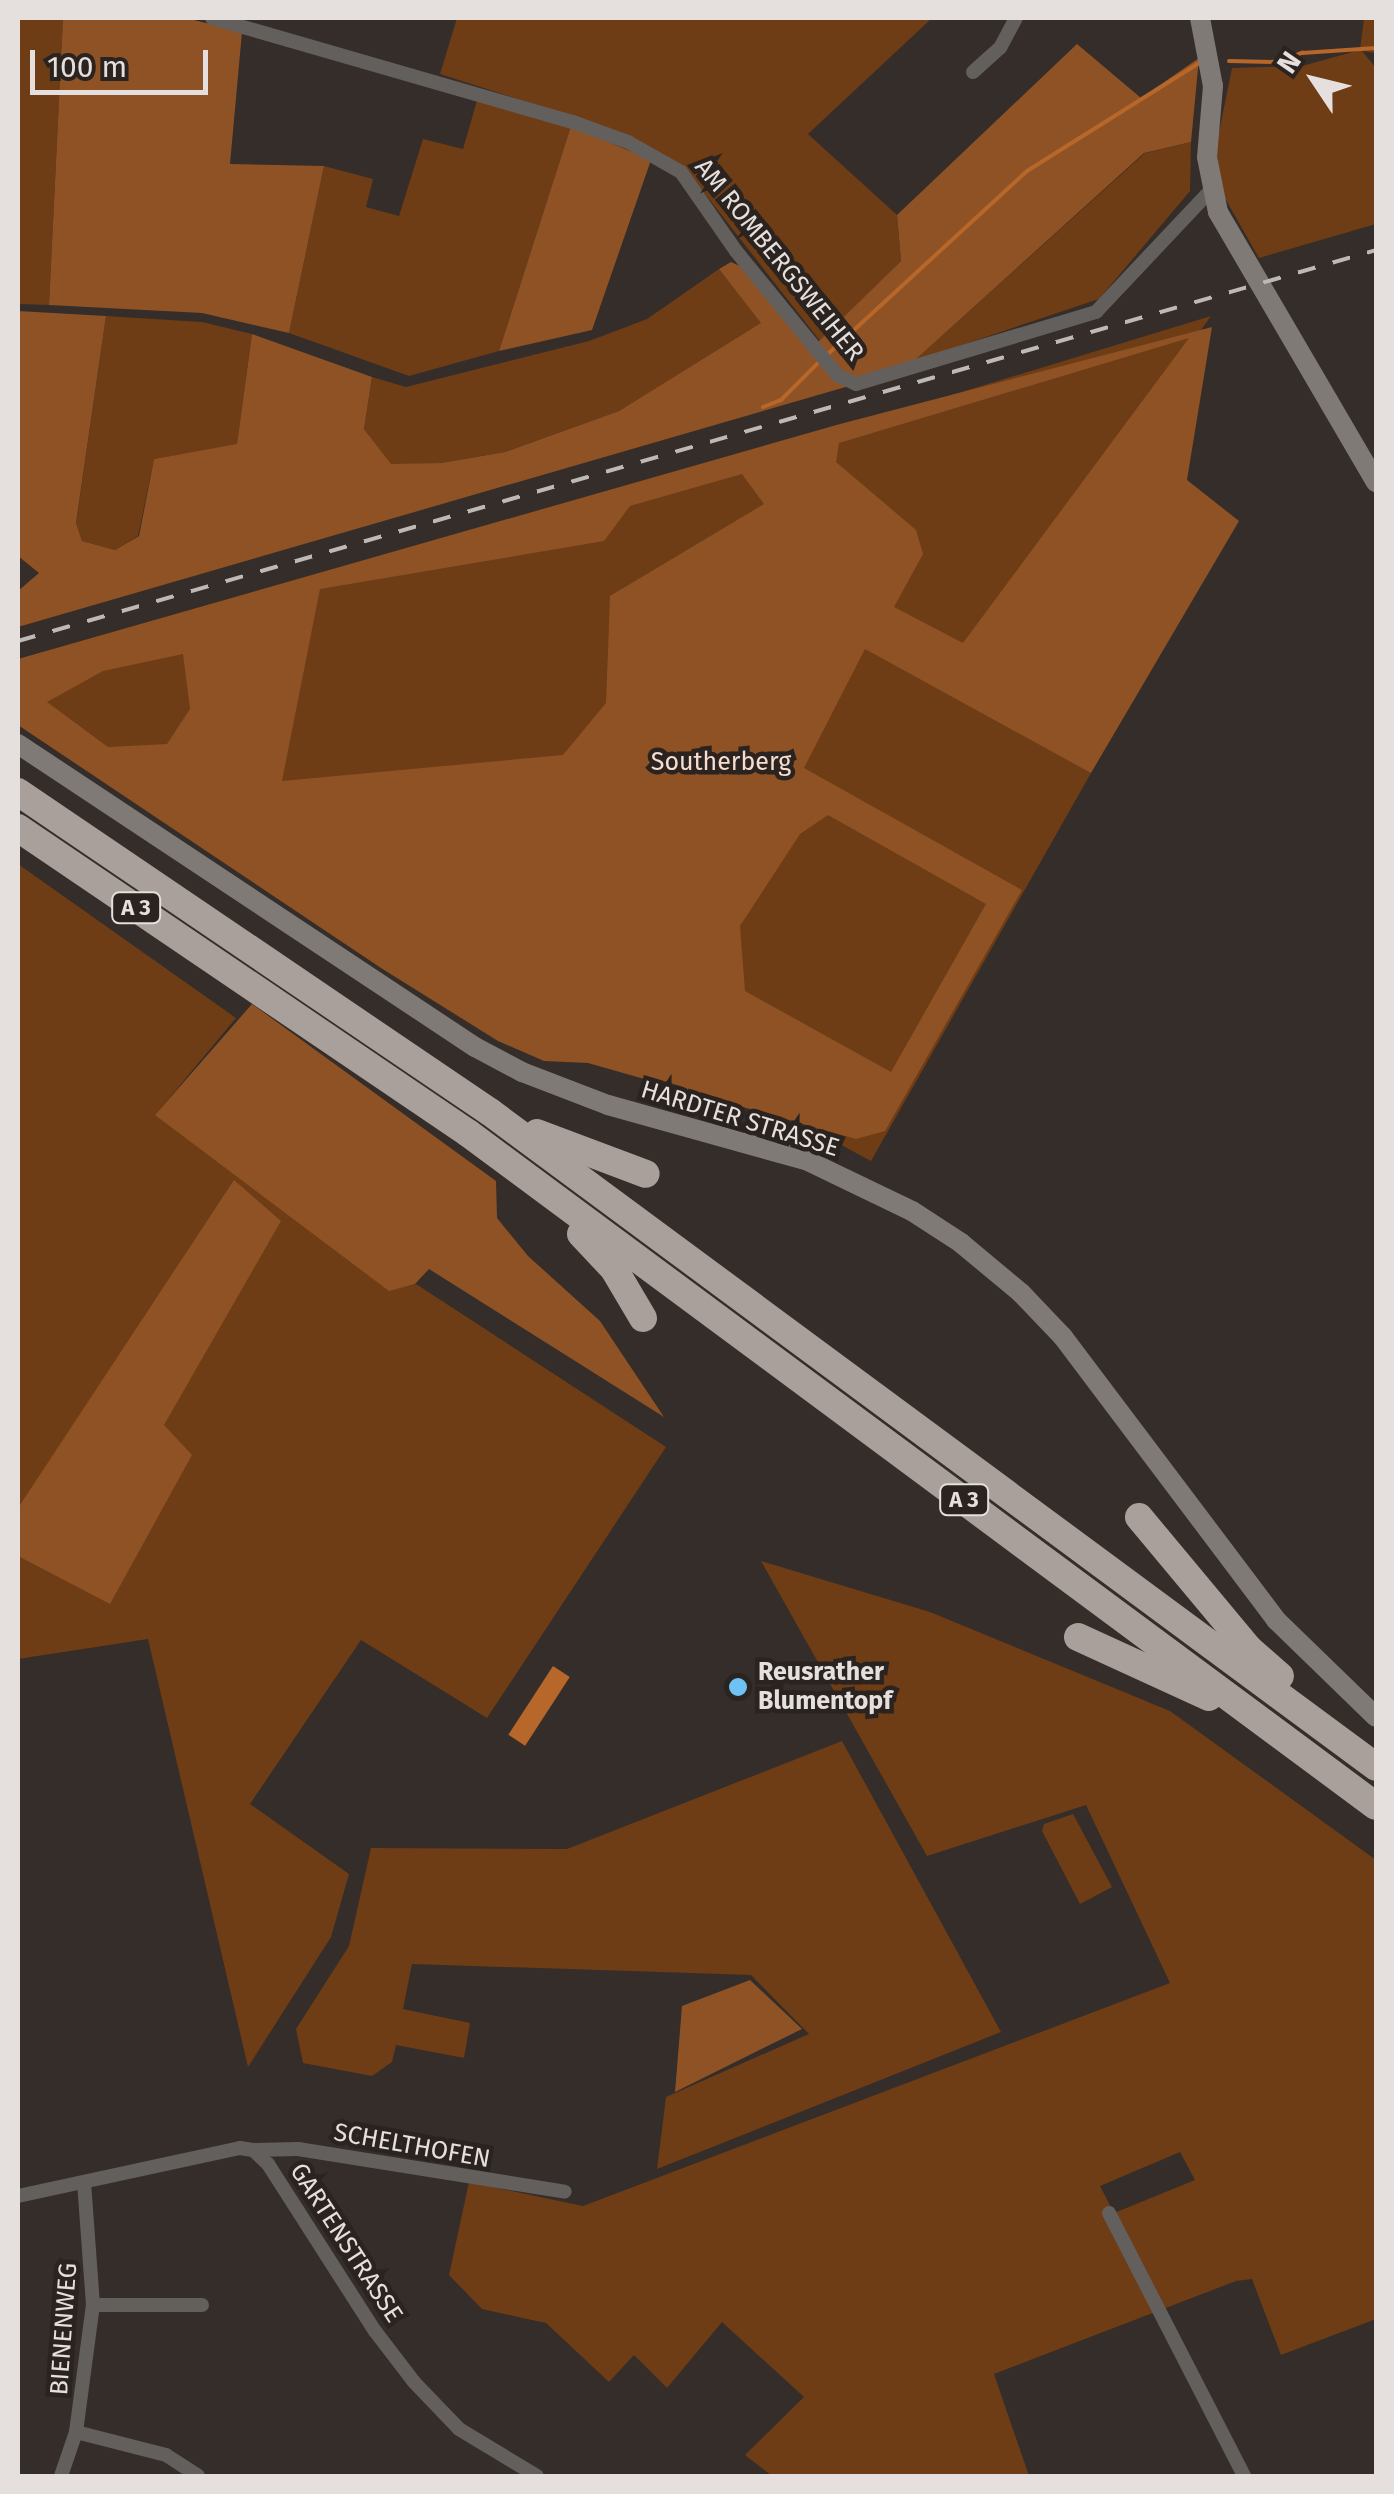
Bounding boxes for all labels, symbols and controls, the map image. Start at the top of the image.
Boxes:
scale bar [35,30,212,92]
north arrow [1264,30,1364,130]
text: N [1270,45,1308,80]
text: 100 m [47,49,127,85]
street label: AM ROMBERGSWEIHER [688,153,870,367]
park label: Southerberg [651,747,791,777]
road number: A 3 [111,891,161,925]
street label: HARDTER STRASSE [637,1075,843,1163]
road number: A 3 [939,1483,989,1517]
place label: Reusrather Blumentopf [758,1658,892,1717]
marker: Reusrather Blumentopf [727,1676,749,1698]
street label: SCHELTHOFEN [331,2117,493,2175]
street label: GARTENSTRASSE [283,2158,409,2328]
street label: BIENENWEG [44,2262,84,2396]

